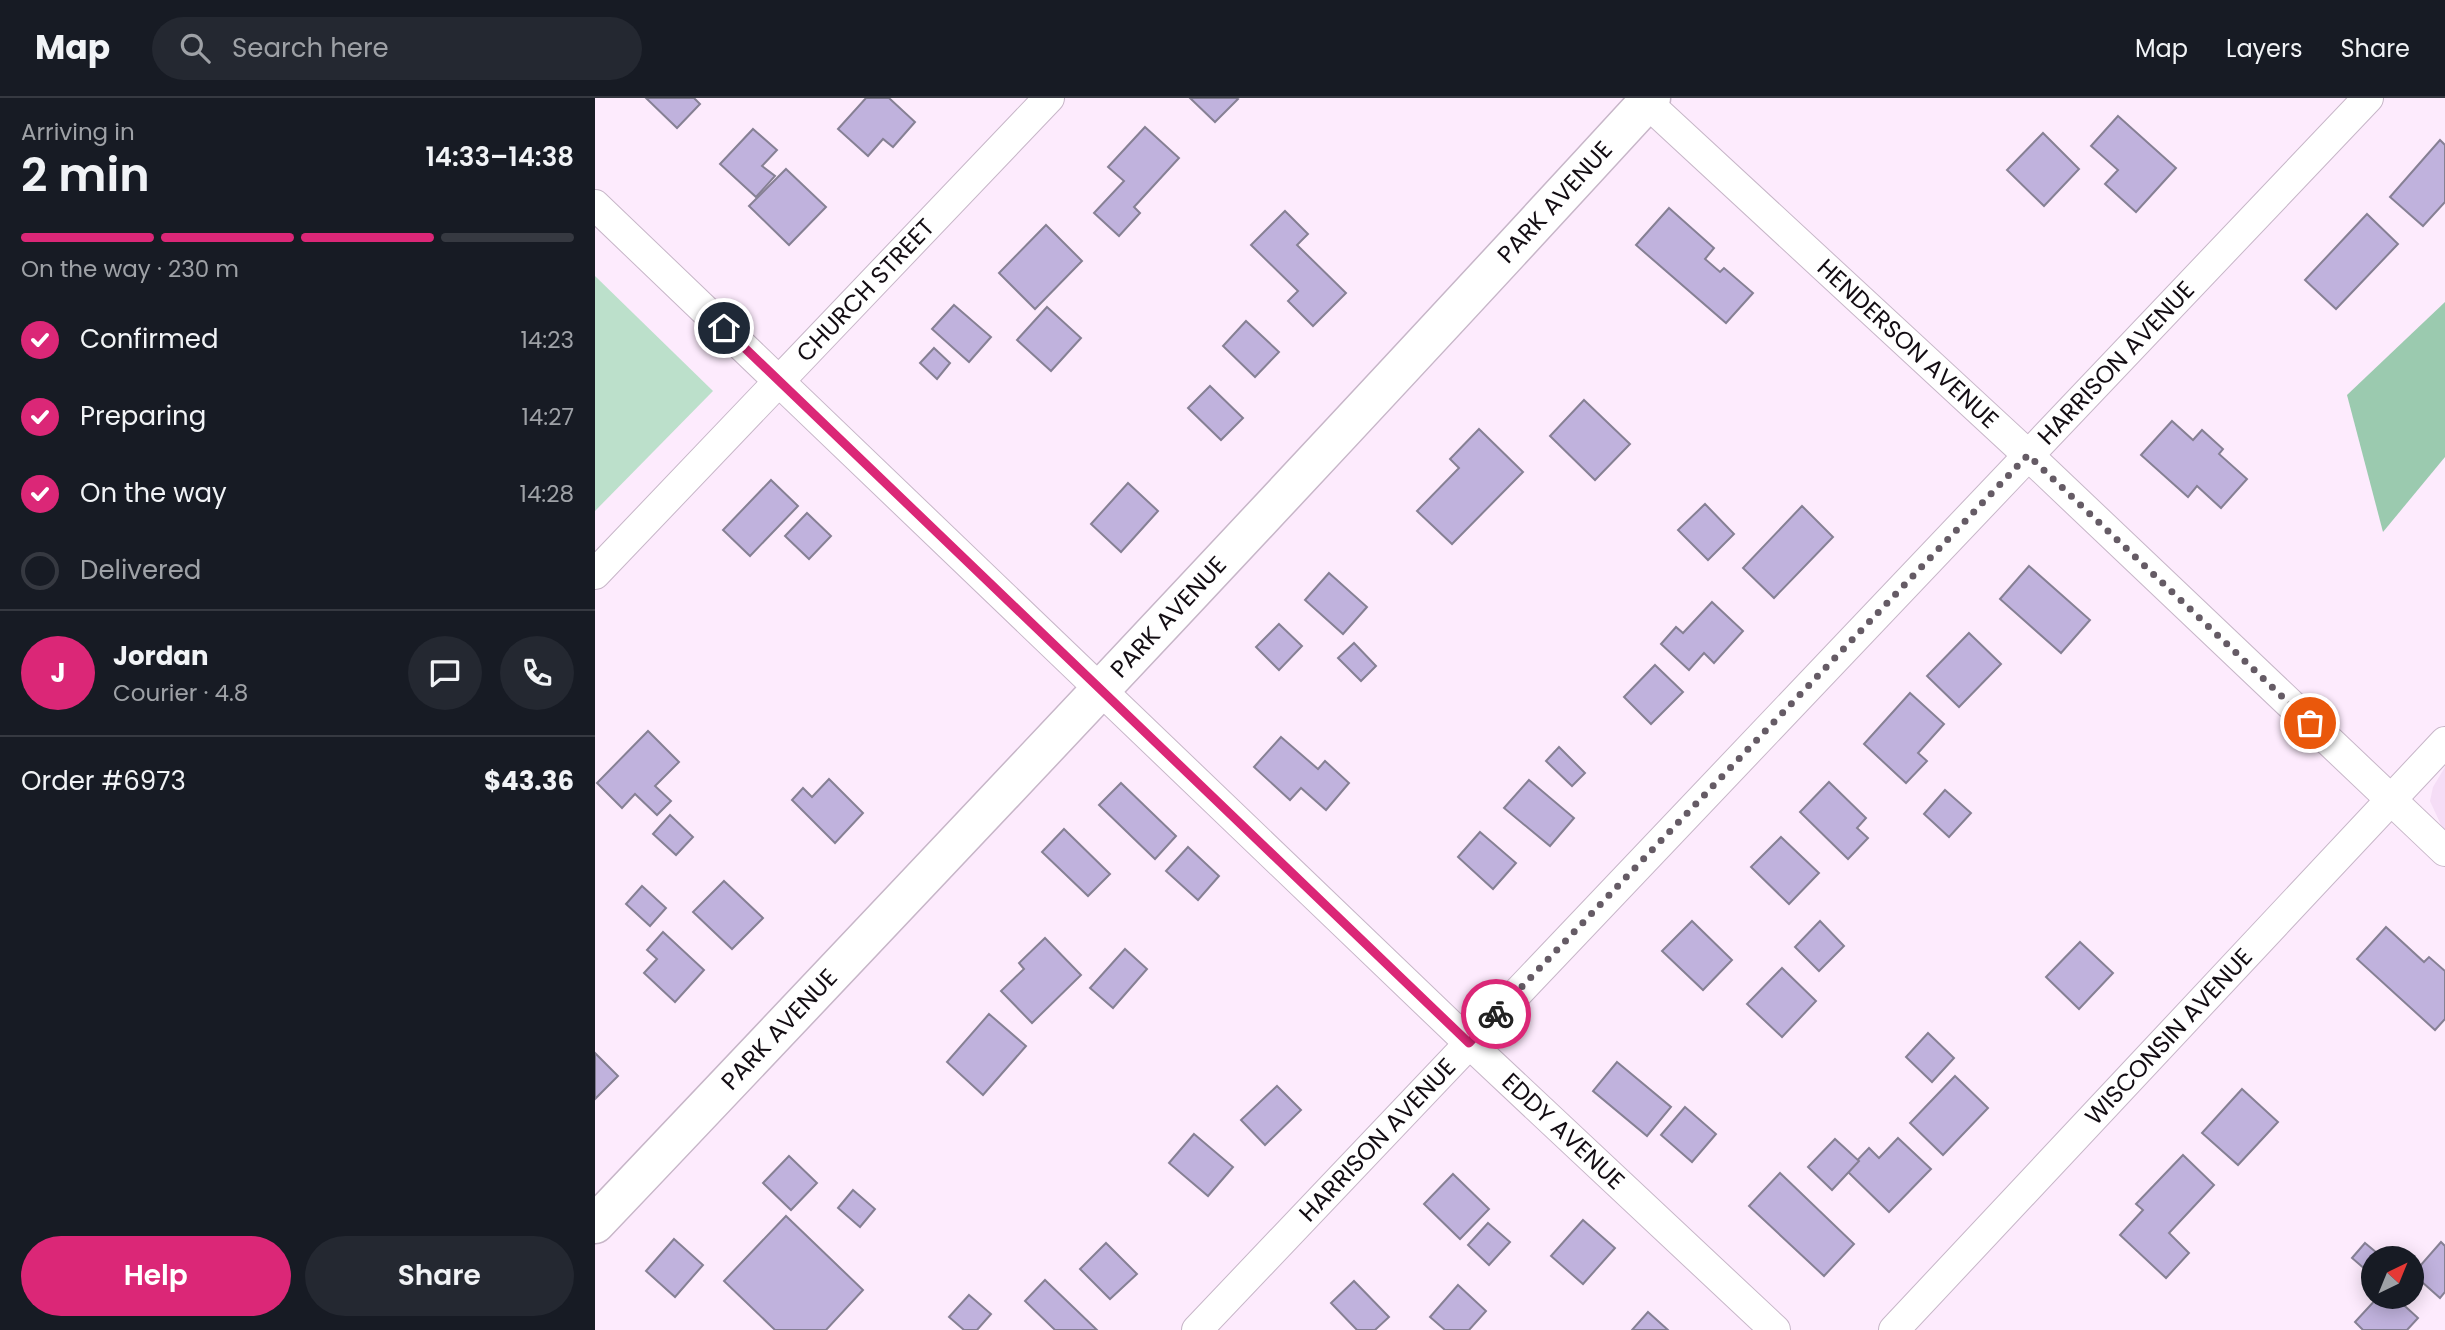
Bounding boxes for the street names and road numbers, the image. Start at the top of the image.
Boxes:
street label: PARK AVENUE [1490,134,1620,270]
street label: CHURCH STREET [789,211,942,369]
street label: HENDERSON AVENUE [1810,251,2006,436]
street label: HARRISON AVENUE [2030,274,2201,452]
street label: PARK AVENUE [1103,549,1233,685]
street label: WISCONSIN AVENUE [2077,941,2260,1132]
street label: PARK AVENUE [714,961,845,1097]
street label: HARRISON AVENUE [1291,1051,1463,1229]
street label: EDDY AVENUE [1495,1065,1632,1197]

